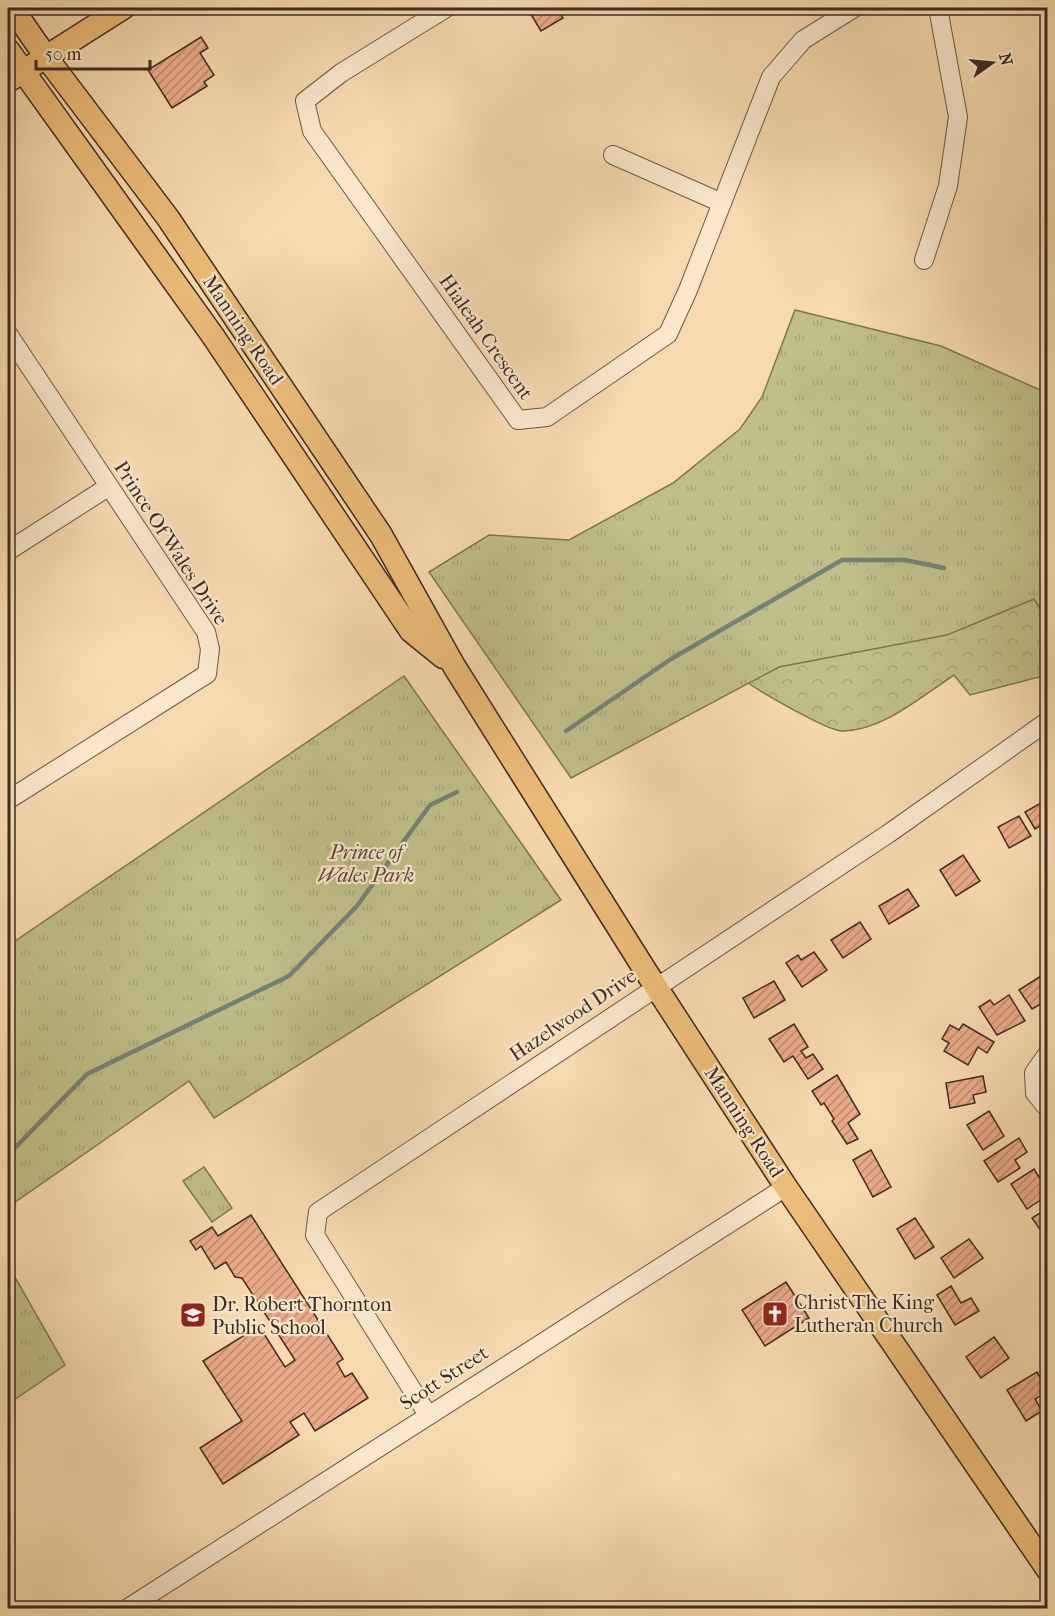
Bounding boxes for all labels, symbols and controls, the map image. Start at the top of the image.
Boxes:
scale bar [36,33,150,71]
north arrow [962,33,1022,93]
text: 50 m [45,44,82,65]
text: N [995,51,1017,68]
street label: Hialeah Crescent [434,270,538,404]
street label: Manning Road [198,271,289,390]
street label: Prince Of Wales Drive [109,457,233,629]
park label: Prince of Wales Park [318,841,414,887]
street label: Hazelwood Drive [505,964,641,1066]
street label: Manning Road [700,1062,789,1183]
place label: Christ The King Lutheran Church [794,1291,944,1337]
place label: Dr. Robert Thornton Public School [212,1293,392,1339]
church icon: Christ The King Lutheran Church [760,1299,790,1329]
school or university icon: Dr. Robert Thornton Public School [178,1300,208,1330]
street label: Scott Street [396,1341,492,1415]

